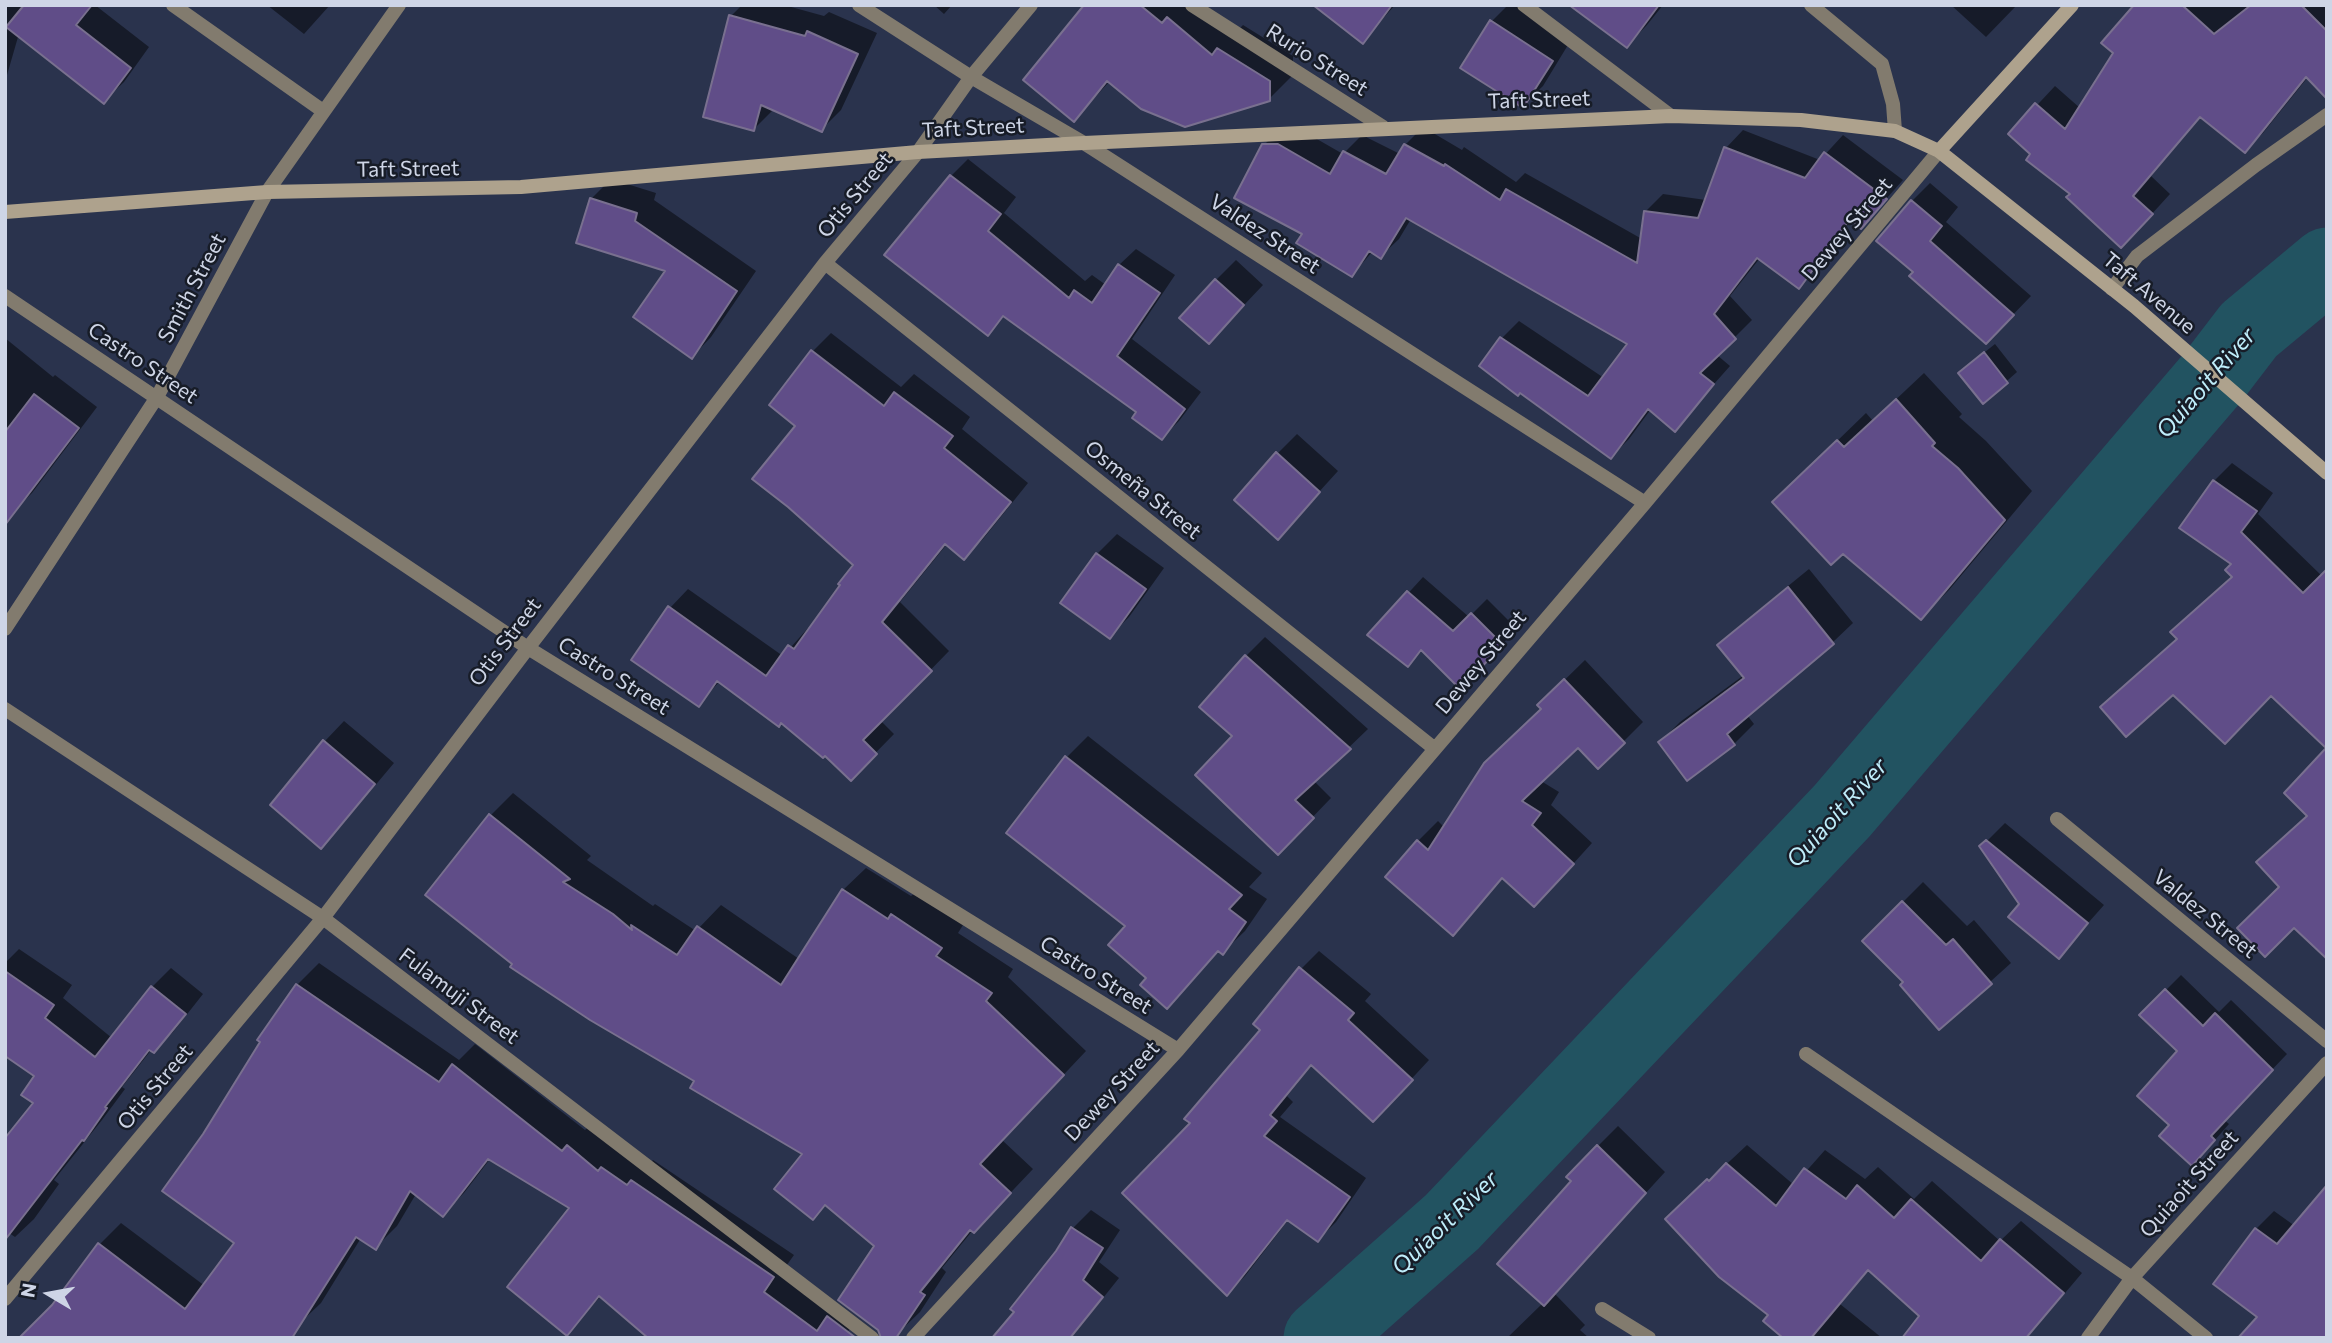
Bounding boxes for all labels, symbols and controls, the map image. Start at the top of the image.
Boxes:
street label: Rurio Street [1261,19,1373,101]
street label: Taft Street [1487,86,1591,114]
street label: Taft Street [921,113,1025,143]
street label: Otis Street [812,147,898,243]
street label: Taft Street [356,156,460,182]
street label: Dewey Street [1796,172,1898,286]
street label: Valdez Street [1205,189,1325,279]
street label: Smith Street [153,229,231,347]
street label: Taft Avenue [2097,247,2201,339]
street label: Castro Street [83,317,203,409]
water label: Quiaoit River [2151,322,2261,444]
street label: Osmeña Street [1080,435,1206,545]
street label: Otis Street [464,593,546,691]
street label: Dewey Street [1430,605,1532,719]
street label: Castro Street [553,632,675,720]
water label: Quiaoit River [1781,753,1893,873]
street label: Valdez Street [2148,864,2262,964]
street label: Castro Street [1035,931,1157,1019]
street label: Fulamuji Street [394,943,524,1049]
street label: Dewey Street [1059,1036,1165,1146]
street label: Otis Street [112,1039,198,1135]
street label: Quiaoit Street [2134,1125,2244,1243]
water label: Quiaoit River [1386,1165,1504,1281]
north arrow [14,1259,84,1329]
text: N [15,1281,40,1299]

